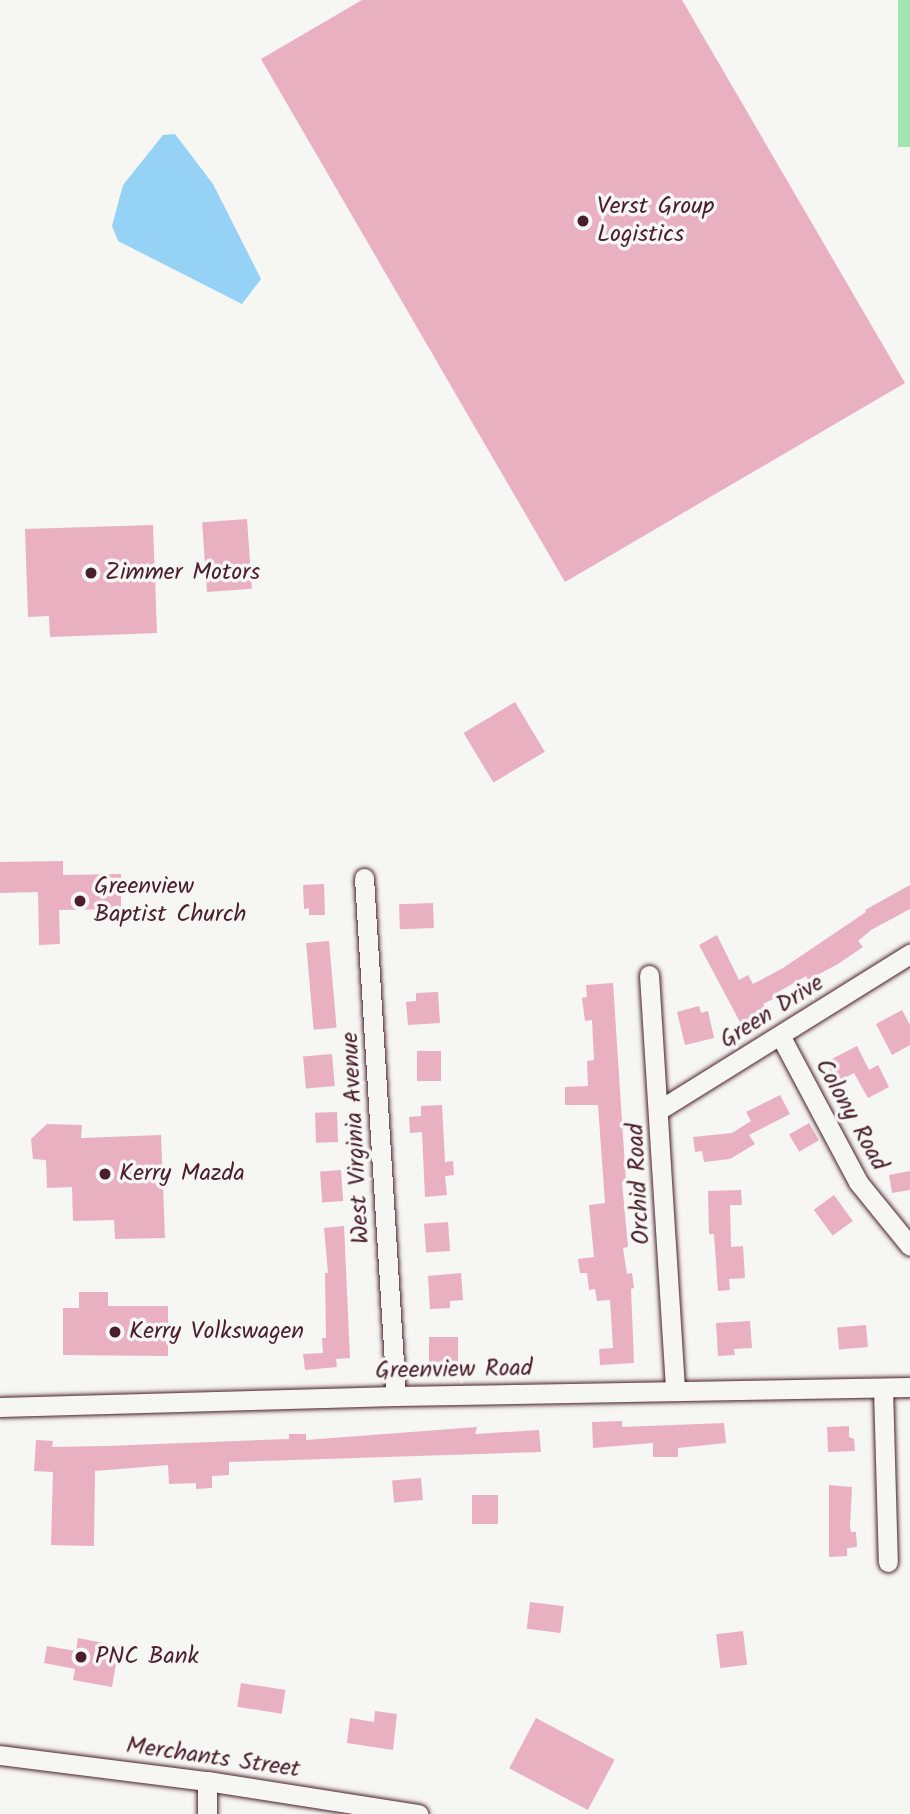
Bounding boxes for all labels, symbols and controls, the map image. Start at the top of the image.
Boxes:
place label: Verst Group Logistics [597,193,714,249]
marker: Verst Group Logistics [575,213,591,229]
place label: Zimmer Motors [105,559,260,587]
marker: Zimmer Motors [83,565,99,581]
place label: Greenview Baptist Church [94,873,246,929]
marker: Greenview Baptist Church [72,893,88,909]
street label: Green Drive [715,969,829,1055]
street label: West Virginia Avenue [336,1031,376,1245]
street label: Colony Road [808,1054,894,1176]
street label: Orchid Road [621,1123,657,1245]
place label: Kerry Mazda [119,1160,245,1188]
marker: Kerry Mazda [97,1166,113,1182]
place label: Kerry Volkswagen [129,1318,304,1346]
marker: Kerry Volkswagen [107,1324,123,1340]
street label: Greenview Road [375,1354,533,1386]
place label: PNC Bank [95,1643,199,1671]
marker: PNC Bank [73,1649,89,1665]
street label: Merchants Street [124,1732,302,1784]

